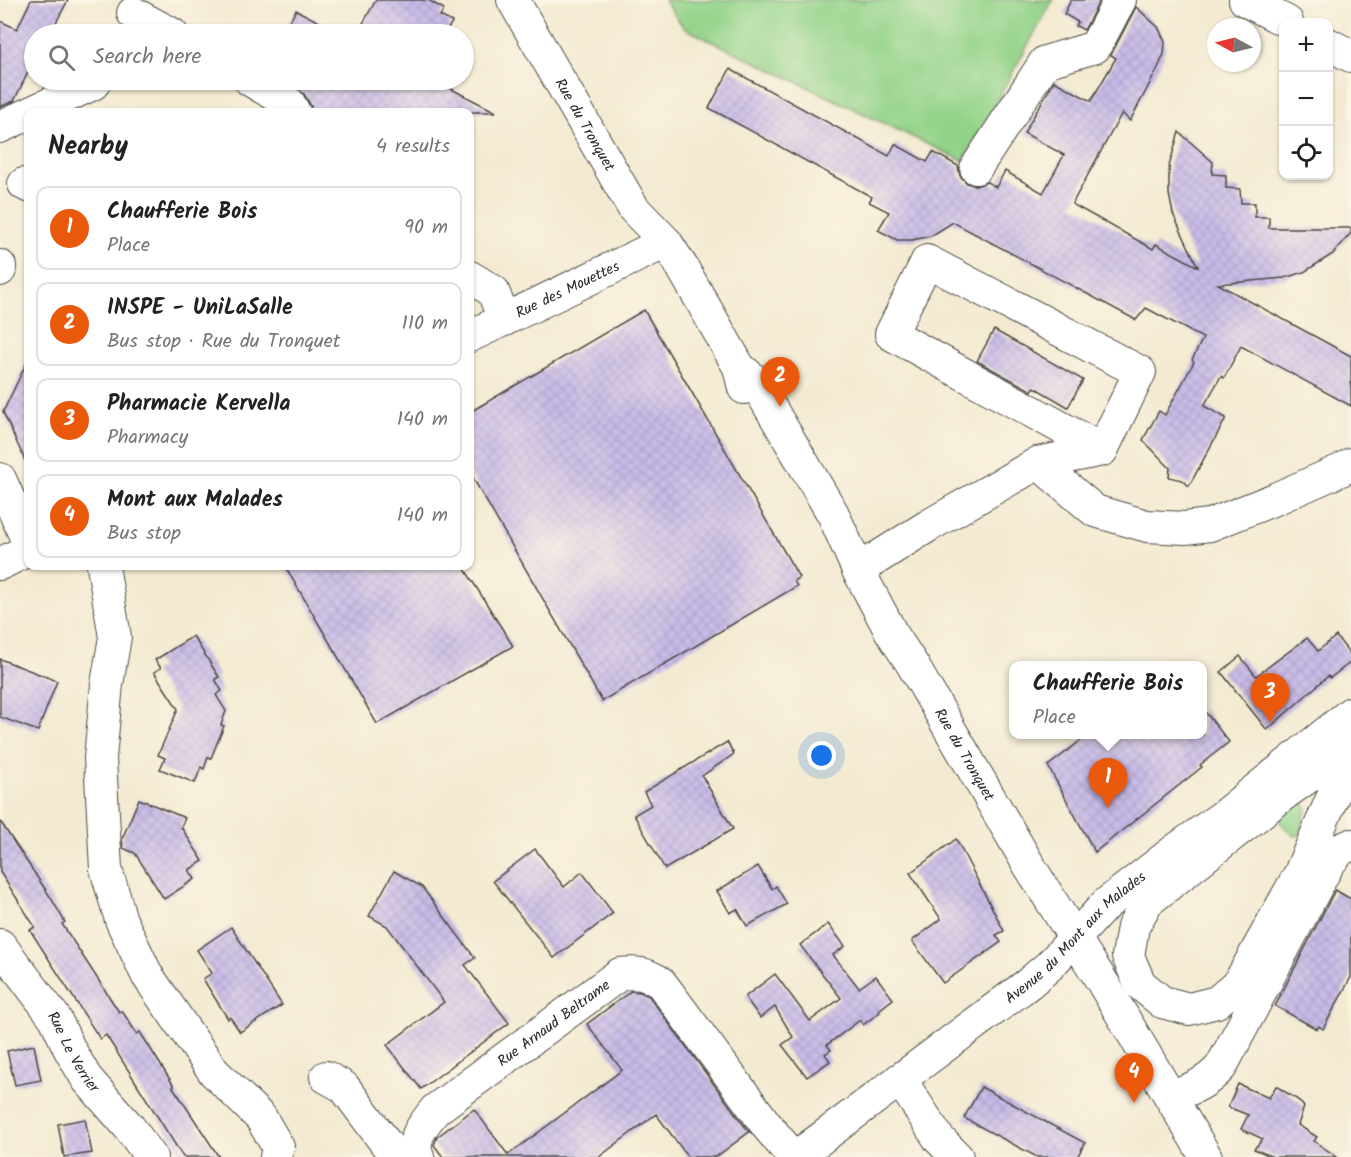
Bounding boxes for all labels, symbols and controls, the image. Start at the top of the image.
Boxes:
north arrow [1207,18,1261,72]
map controls [1279,18,1333,180]
button: + [1279,18,1333,72]
search box [24,24,474,90]
text: Search here [93,40,201,75]
icon: search [45,41,78,74]
button: − [1279,72,1333,126]
street label: Rue du Tronquet [548,74,621,176]
text: Nearby [48,126,128,168]
button: locate [1279,126,1333,180]
text: 4 results [376,131,450,163]
text: Chaufferie Bois [107,195,257,230]
text: 1 [66,212,73,244]
text: 90 m [404,212,448,244]
text: Place [107,230,150,262]
street label: Rue des Mouettes [512,255,624,325]
text: INSPE - UniLaSalle [107,291,293,326]
text: 2 [64,308,75,340]
text: 110 m [402,308,448,340]
text: Bus stop · Rue du Tronquet [107,326,340,358]
pin: 2 [760,358,800,407]
text: Pharmacie Kervella [107,387,290,422]
text: 3 [64,404,75,436]
text: 140 m [397,404,448,436]
text: Pharmacy [107,422,188,454]
text: Mont aux Malades [107,483,283,518]
text: 4 [64,500,75,532]
text: 140 m [397,500,448,532]
text: Bus stop [107,518,181,550]
popup [1009,661,1207,739]
text: Chaufferie Bois [1033,667,1183,702]
pin: 3 [1250,674,1290,723]
text: Place [1033,702,1076,734]
street label: Rue du Tronquet [927,704,1000,806]
your location [807,741,836,770]
pin: 1 [1088,758,1128,808]
street label: Avenue du Mont aux Malades [1000,866,1152,1010]
street label: Rue Arnaud Beltrame [493,974,616,1073]
street label: Rue Le Verrier [41,1006,106,1099]
pin: 4 [1114,1054,1154,1103]

